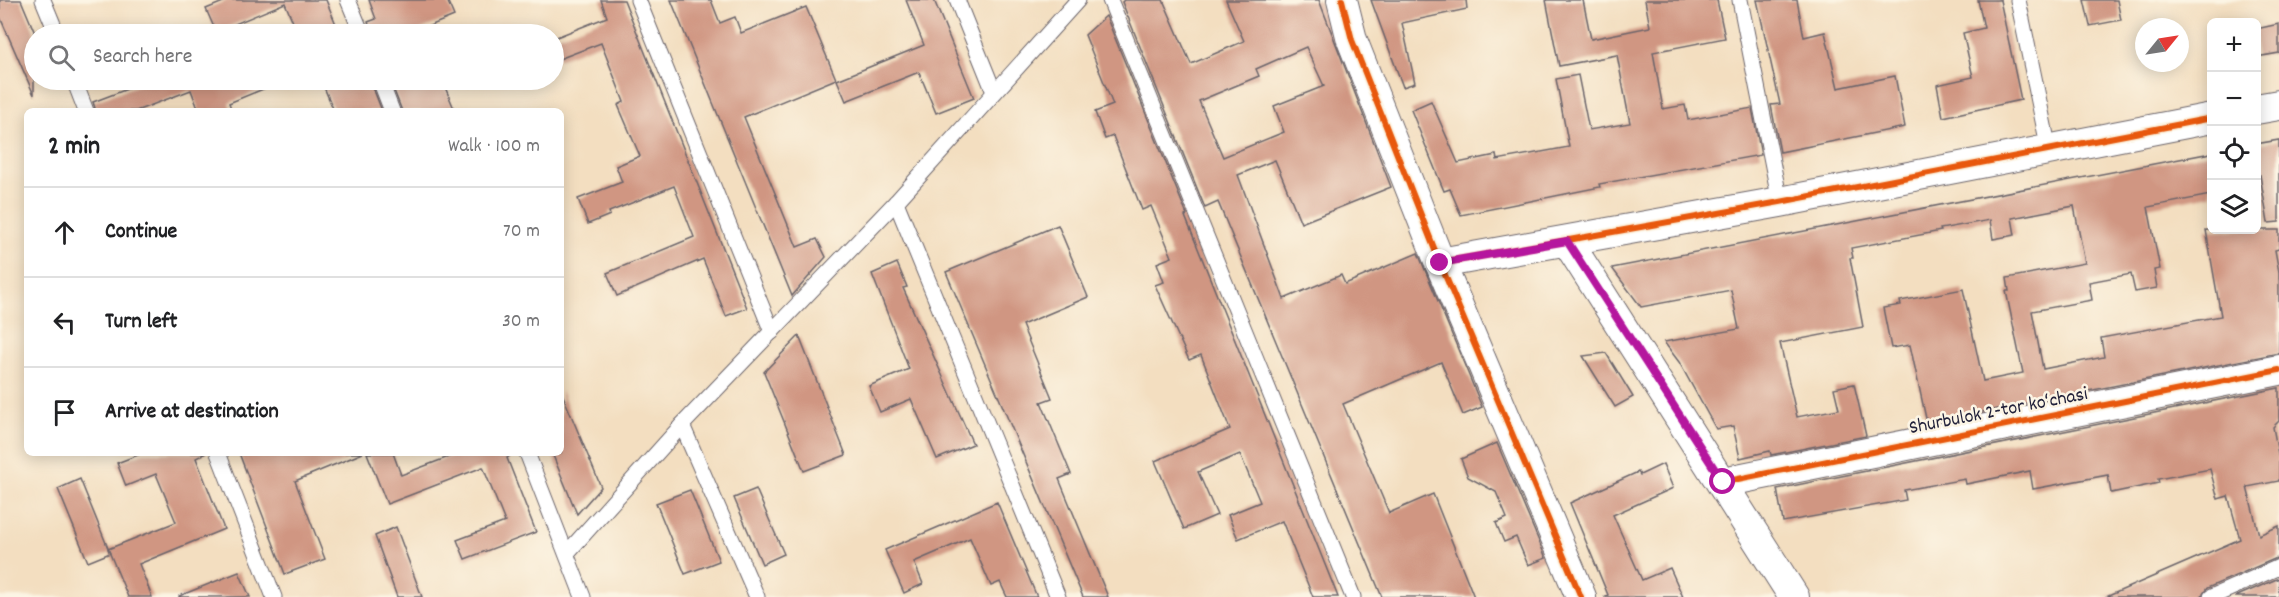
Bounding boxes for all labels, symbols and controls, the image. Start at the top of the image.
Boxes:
north arrow [2135,18,2189,72]
map controls [2207,18,2261,234]
button: + [2207,18,2261,72]
search box [24,24,564,90]
icon: search [45,41,78,74]
text: Search here [93,42,192,73]
button: − [2207,72,2261,126]
button: locate [2207,126,2261,180]
text: 2 min [48,129,100,166]
text: Walk · 100 m [448,133,540,161]
button: layers [2207,180,2261,234]
icon: ahead [48,216,81,249]
text: Continue [105,217,177,248]
text: 70 m [503,218,540,246]
route end [1426,249,1452,275]
icon: left [48,306,81,339]
text: Turn left [105,307,177,338]
text: 30 m [502,308,540,336]
street label: Shurbulok 2-tor ko‘chasi [1907,381,2091,443]
icon: arrive [48,396,81,429]
text: Arrive at destination [105,397,279,428]
route start [1709,468,1735,494]

